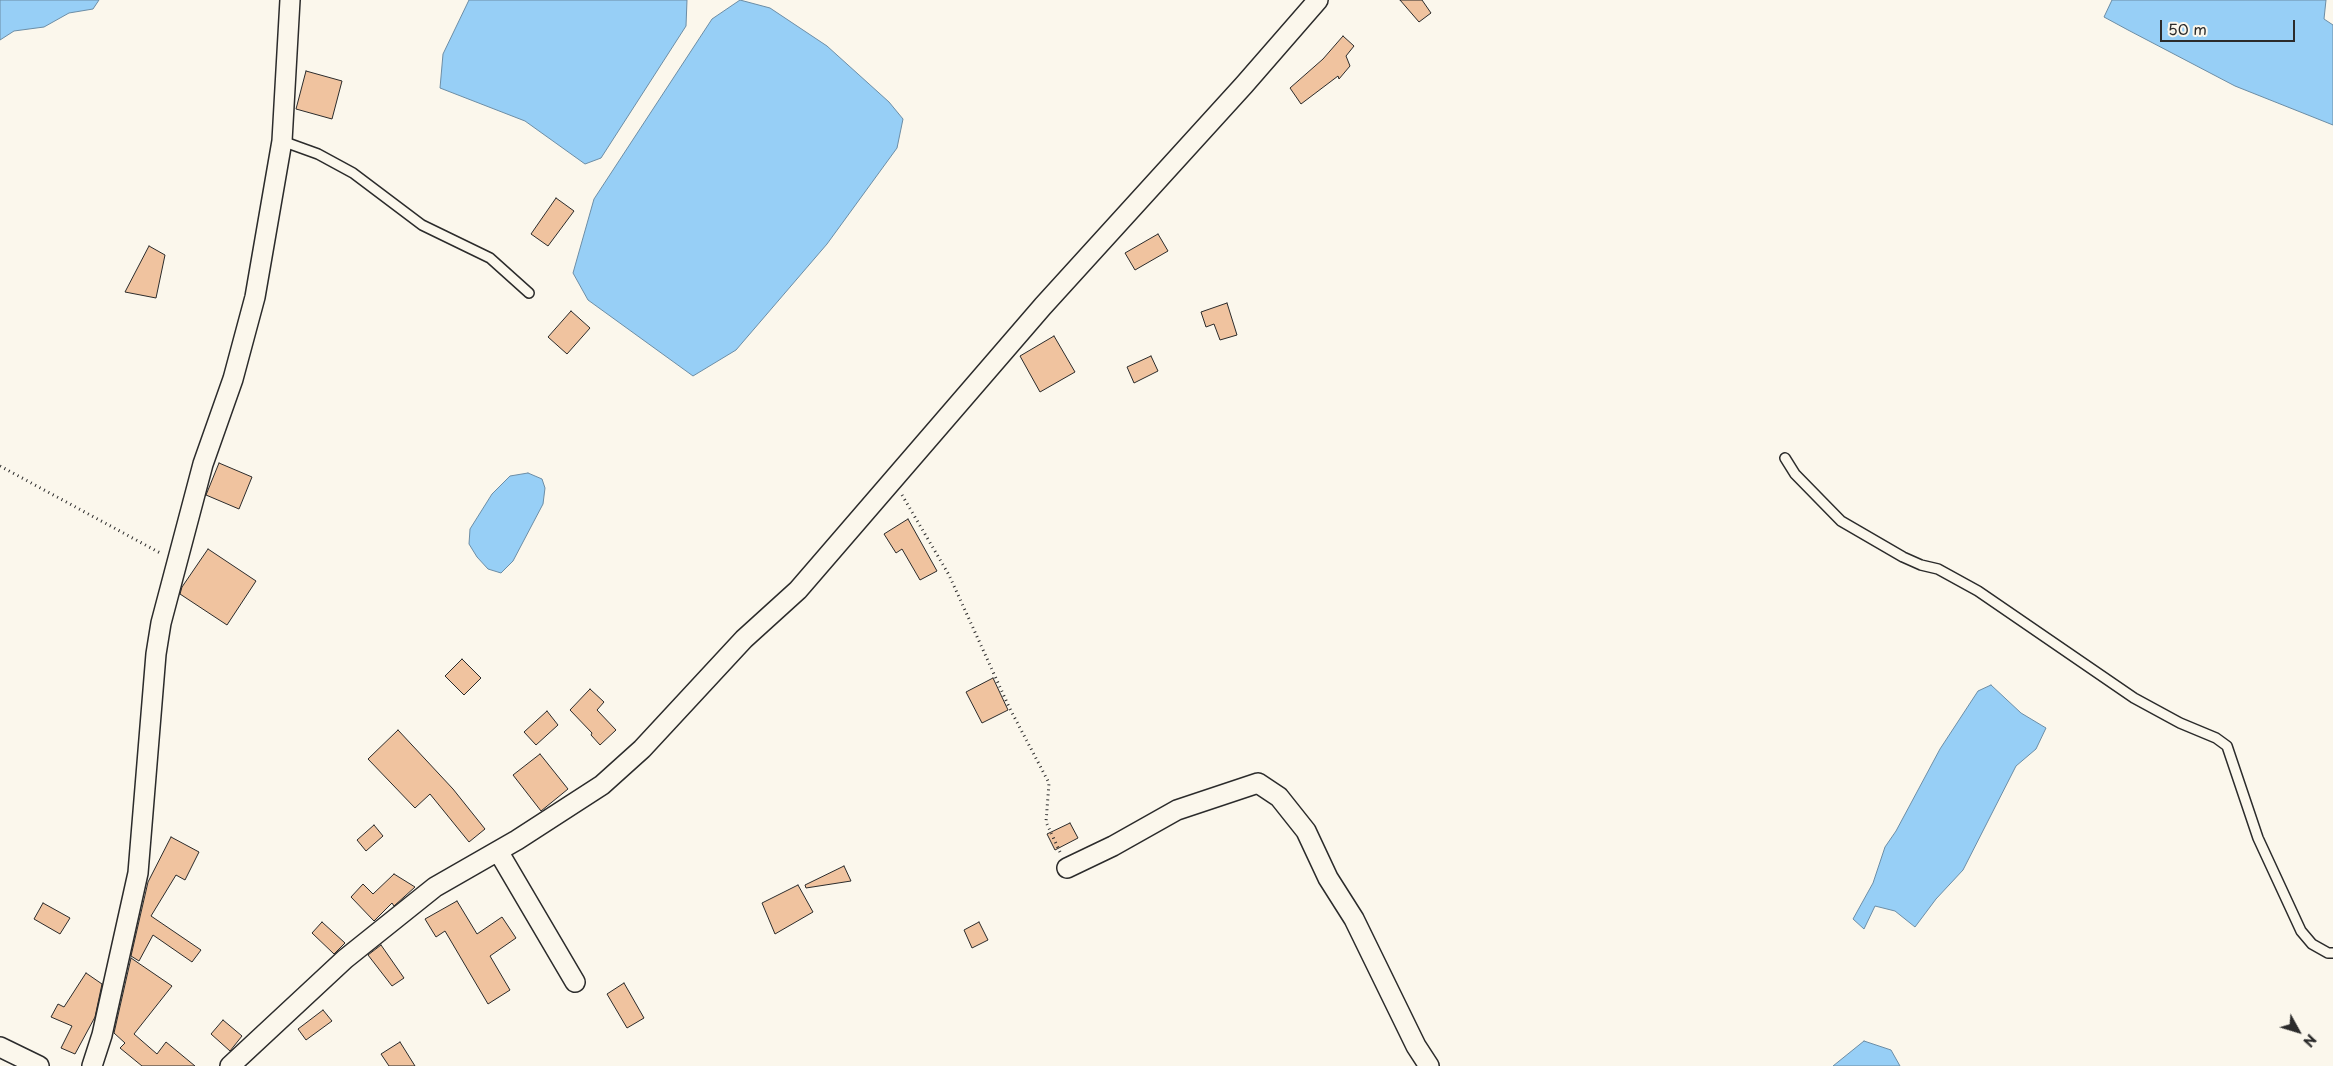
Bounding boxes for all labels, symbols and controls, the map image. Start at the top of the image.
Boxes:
scale bar [2163,10,2298,42]
text: 50 m [2168,17,2207,40]
north arrow [2273,1006,2323,1056]
text: N [2298,1030,2322,1052]

